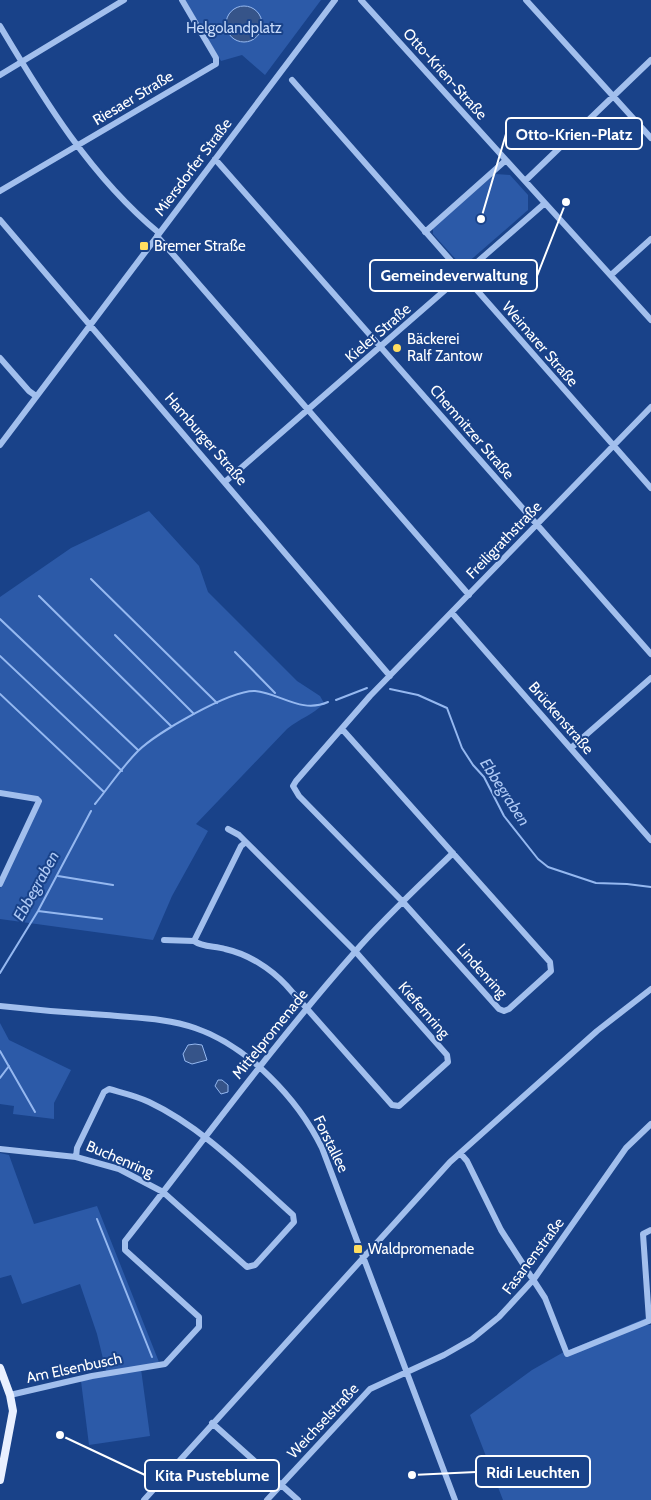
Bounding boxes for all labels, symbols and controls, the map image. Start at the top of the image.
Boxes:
park label: Helgolandplatz [186,19,282,37]
street label: Otto-Krien-Straße [399,25,491,124]
street label: Riesaer Straße [89,67,177,129]
street label: Miersdorfer Straße [150,114,236,219]
callout: Otto-Krien-Platz [506,118,642,149]
text: Otto-Krien-Platz [516,125,633,144]
place label: Bremer Straße [154,237,246,255]
marker: Bremer Straße [138,240,150,252]
callout: Gemeindeverwaltung [370,260,537,291]
text: Gemeindeverwaltung [380,266,528,285]
street label: Weimarer Straße [498,298,582,390]
street label: Kieler Straße [342,300,415,366]
place label: Bäckerei Ralf Zantow [407,330,483,365]
marker: Bäckerei Ralf Zantow [391,342,403,354]
street label: Chemnitzer Straße [426,381,518,483]
street label: Hamburger Straße [161,389,251,489]
street label: Freiligrathstraße [462,497,546,583]
street label: Brückenstraße [525,678,598,758]
water label: Ebbegraben [476,755,534,829]
water label: Ebbegraben [9,848,63,924]
street label: Lindenring [453,940,512,1002]
street label: Kiefernring [395,978,454,1042]
street label: Mittelpromenade [228,985,312,1082]
street label: Forstallee [310,1113,353,1176]
street label: Buchenring [84,1137,157,1181]
street label: Fasanenstraße [498,1214,568,1298]
place label: Waldpromenade [368,1240,474,1258]
marker: Waldpromenade [352,1243,364,1255]
street label: Am Elsenbusch [25,1349,123,1387]
street label: Weichselstraße [284,1379,363,1462]
callout: Ridi Leuchten [476,1456,590,1487]
callout: Kita Pusteblume [145,1460,279,1491]
text: Ridi Leuchten [486,1463,580,1482]
text: Kita Pusteblume [155,1466,269,1485]

